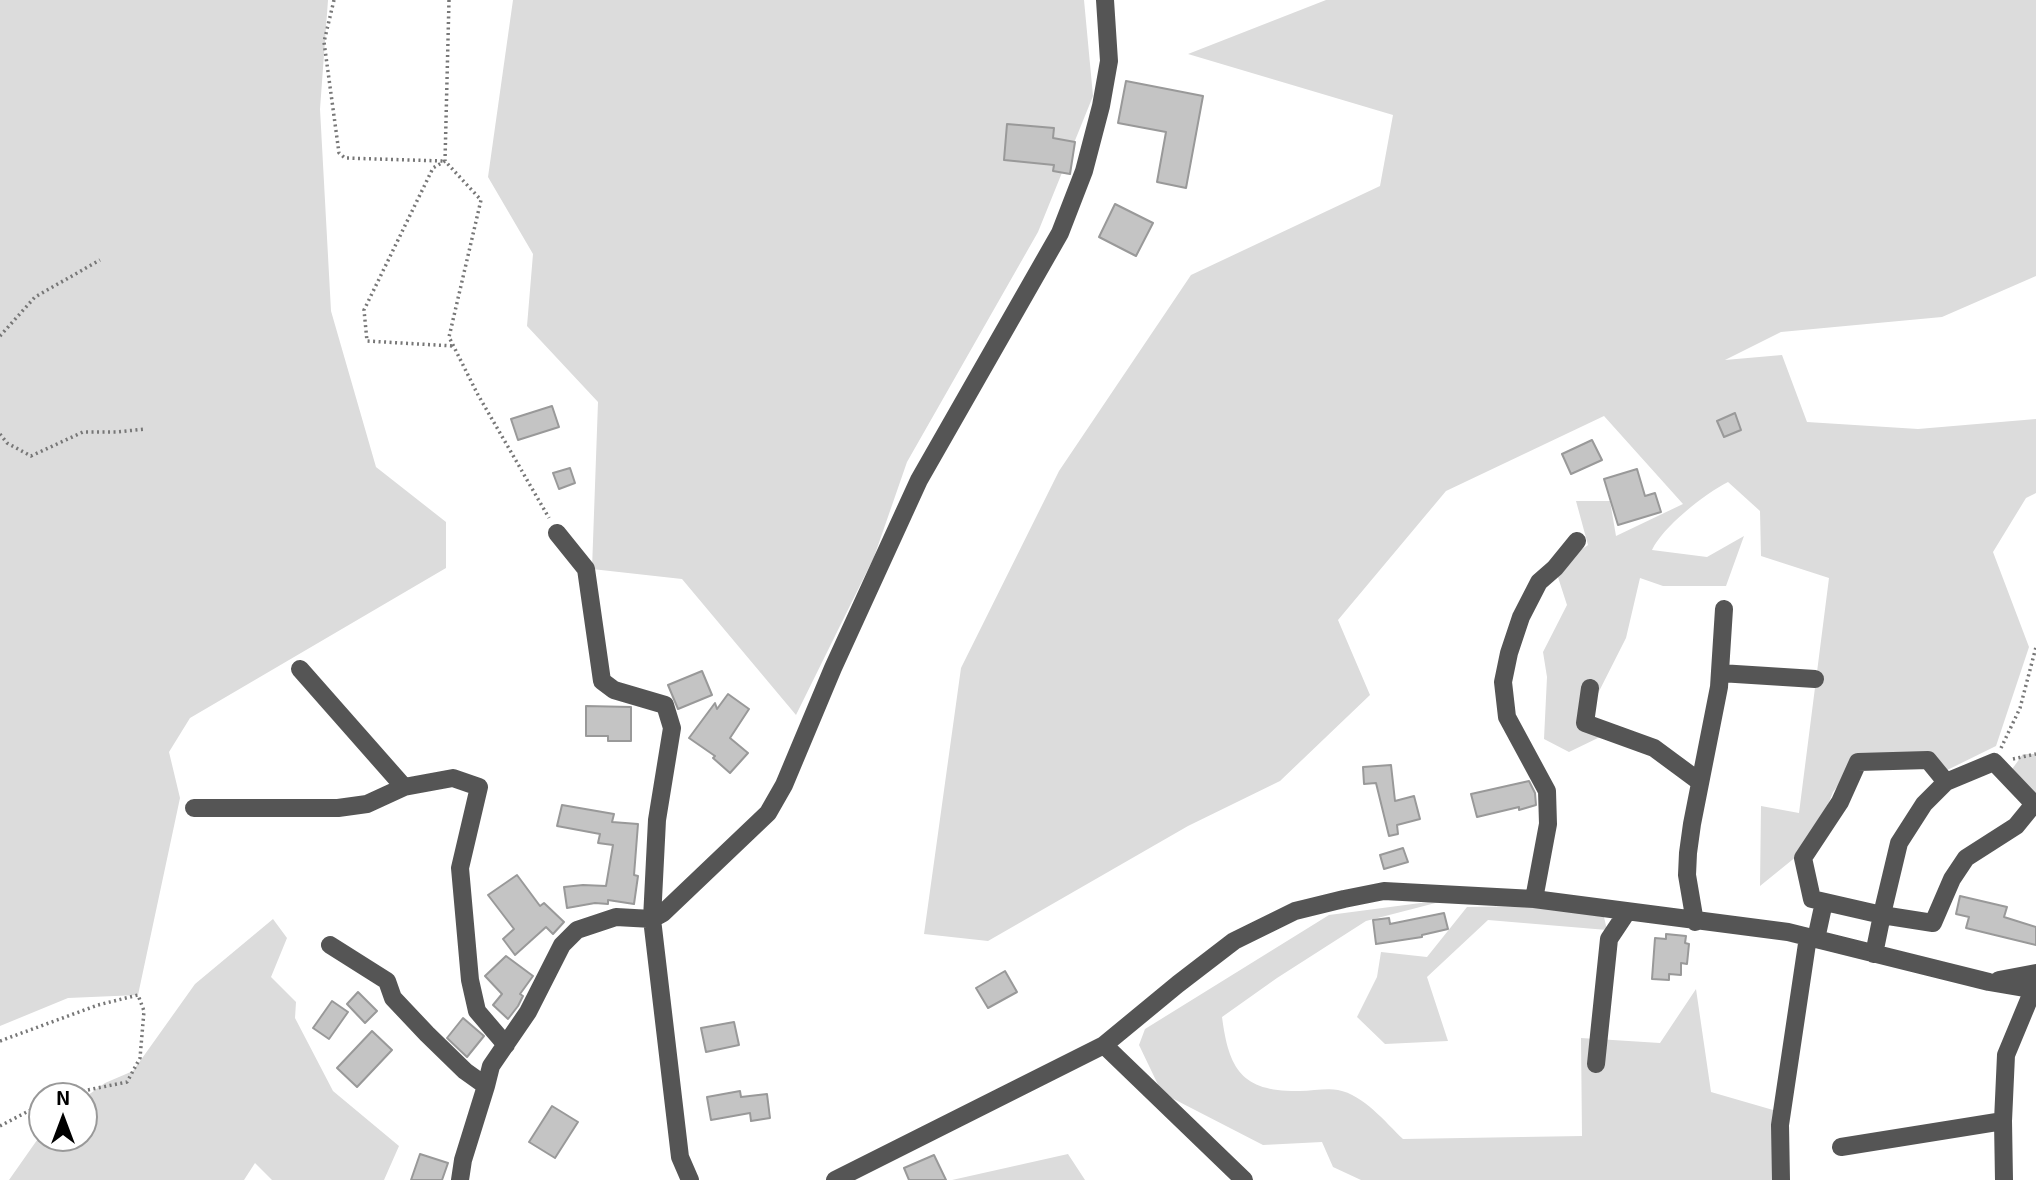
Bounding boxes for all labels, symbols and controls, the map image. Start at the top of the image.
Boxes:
north arrow [28,1082,98,1152]
text: N [56,1086,70,1109]

